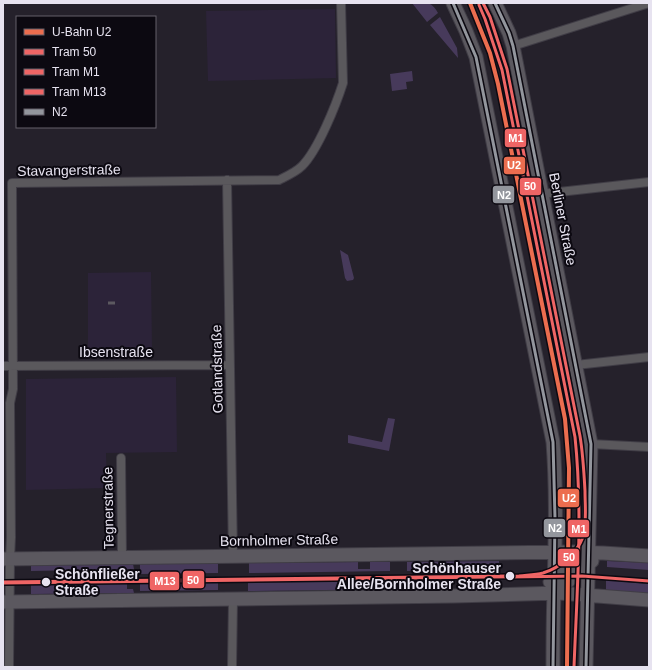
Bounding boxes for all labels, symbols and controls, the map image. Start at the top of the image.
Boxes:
legend [16,16,156,128]
text: U-Bahn U2 [52,25,112,39]
text: Tram 50 [52,45,97,59]
text: Tram M1 [52,65,100,79]
text: Tram M13 [52,85,107,99]
text: N2 [52,105,68,119]
line badge: M1 [504,128,527,148]
text: M1 [508,132,524,144]
line badge: U2 [503,156,526,175]
text: U2 [507,159,521,171]
street label: Stavangerstraße [17,161,121,179]
street label: Berliner Straße [546,171,580,267]
line badge: 50 [519,177,542,196]
text: 50 [524,180,536,192]
line badge: N2 [492,185,515,204]
text: N2 [497,189,511,201]
street label: Gotlandstraße [208,324,226,413]
street label: Ibsenstraße [79,344,153,360]
street label: Tegnerstraße [99,466,117,549]
line badge: U2 [557,488,580,508]
text: U2 [562,492,576,504]
line badge: N2 [543,518,566,538]
line badge: M1 [567,519,590,538]
text: N2 [548,522,562,534]
text: M1 [571,523,587,535]
street label: Bornholmer Straße [220,531,338,549]
line badge: 50 [557,548,580,567]
text: 50 [563,551,575,563]
place label: Schönhauser Allee/Bornholmer Straße [337,560,502,592]
place label: Schönfließer Straße [55,566,140,598]
line badge: 50 [182,570,205,589]
marker: Schönhauser Allee/Bornholmer Straße [504,570,516,582]
line badge: M13 [149,571,180,591]
text: 50 [187,574,199,586]
text: M13 [154,575,176,587]
marker: Schönfließer Straße [40,576,52,588]

